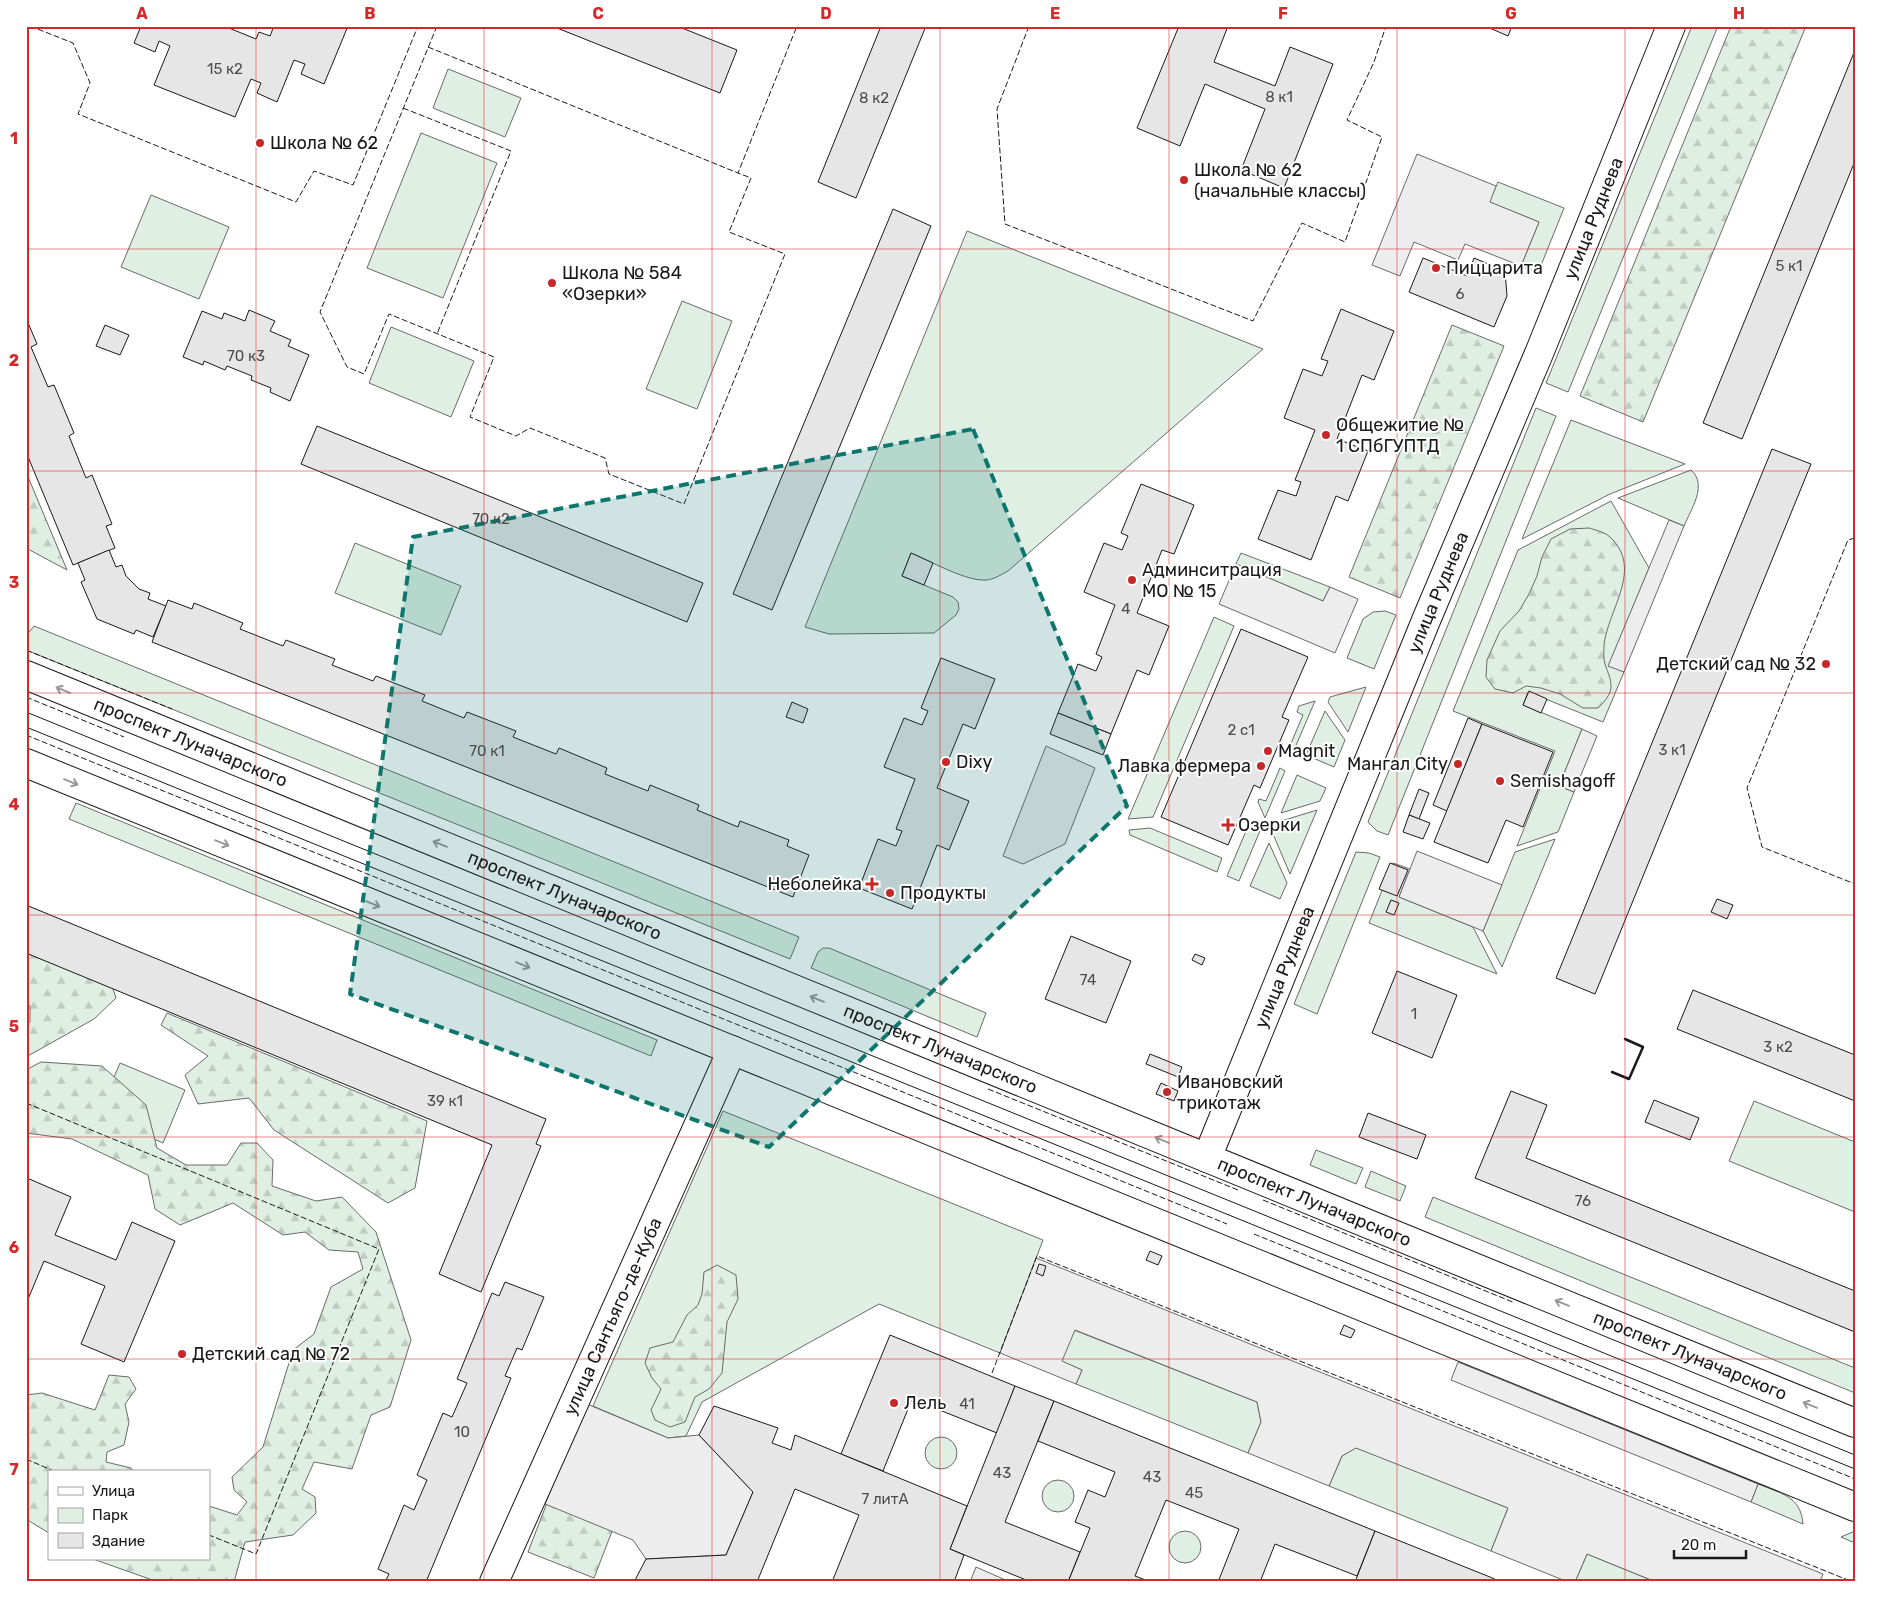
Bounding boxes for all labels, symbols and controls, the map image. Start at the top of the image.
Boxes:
text: A [136,4,148,23]
text: B [364,4,376,23]
text: C [592,4,604,23]
text: D [820,4,832,23]
text: E [1050,4,1060,23]
text: F [1278,4,1288,23]
text: G [1505,4,1517,23]
text: H [1733,4,1745,23]
house number: 15 к2 [207,60,243,78]
house number: 8 к1 [1265,88,1293,106]
house number: 8 к2 [859,89,889,107]
text: 1 [10,129,18,148]
place label: Школа № 62 [270,132,378,154]
marker: Школа № 62 [254,137,266,149]
street label: улица Руднева [1559,154,1628,283]
place label: Школа № 62 (начальные классы) [1194,159,1366,202]
marker: Школа № 62 (начальные классы) [1178,174,1190,186]
place label: Пиццарита [1446,257,1543,279]
house number: 5 к1 [1775,257,1803,275]
place label: Школа № 584 «Озерки» [562,262,682,305]
marker: Пиццарита [1430,262,1442,274]
marker: Школа № 584 «Озерки» [546,277,558,289]
house number: 6 [1455,285,1465,303]
house number: 70 к3 [227,347,265,365]
text: 2 [9,351,19,370]
place label: Общежитие № 1 СПбГУПТД [1336,414,1464,457]
marker: Общежитие № 1 СПбГУПТД [1320,429,1332,441]
house number: 70 к2 [472,510,510,528]
street label: улица Руднева [1403,528,1473,656]
place label: Админситрация МО № 15 [1142,559,1282,602]
text: 3 [9,573,19,592]
marker: Админситрация МО № 15 [1126,574,1138,586]
house number: 4 [1121,600,1131,618]
place label: Детский сад № 32 [1656,653,1816,675]
marker: Детский сад № 32 [1820,658,1832,670]
one-way arrow [55,685,70,694]
street label: проспект Луначарского [91,693,291,792]
house number: 2 с1 [1227,721,1255,739]
place label: Magnit [1278,740,1335,762]
house number: 3 к1 [1658,741,1686,759]
house number: 70 к1 [469,742,505,760]
marker: Magnit [1262,745,1274,757]
place label: Dixy [956,751,992,773]
place label: Мангал City [1347,753,1448,775]
place label: Лавка фермера [1118,755,1251,777]
marker: Dixy [940,756,952,768]
marker: Мангал City [1452,758,1464,770]
marker: Лавка фермера [1255,760,1267,772]
place label: Semishagoff [1510,770,1616,792]
marker: Semishagoff [1494,775,1506,787]
one-way arrow [64,778,79,787]
text: 4 [9,795,20,814]
place label: Озерки [1238,814,1301,836]
marker: Озерки [1222,819,1234,831]
one-way arrow [214,838,229,848]
one-way arrow [433,839,448,849]
street label: проспект Луначарского [465,846,665,945]
place label: Неболейка [767,873,862,895]
marker: Неболейка [866,878,878,890]
place label: Продукты [900,882,986,904]
marker: Продукты [884,887,896,899]
one-way arrow [364,900,380,909]
street label: улица Руднева [1250,903,1319,1031]
one-way arrow [515,961,530,970]
house number: 74 [1080,971,1096,989]
one-way arrow [810,993,825,1003]
street label: проспект Луначарского [840,1000,1041,1098]
house number: 1 [1411,1005,1417,1023]
text: 5 [9,1017,19,1036]
house number: 3 к2 [1763,1038,1793,1056]
place label: Ивановский трикотаж [1177,1071,1283,1114]
marker: Ивановский трикотаж [1161,1086,1173,1098]
house number: 39 к1 [427,1092,463,1110]
one-way arrow [1155,1134,1170,1144]
street label: проспект Луначарского [1214,1153,1414,1251]
house number: 76 [1575,1192,1591,1210]
street label: улица Сантьяго-де-Куба [559,1214,667,1419]
text: 6 [9,1238,19,1257]
one-way arrow [1555,1298,1570,1308]
street label: проспект Луначарского [1590,1306,1790,1405]
place label: Детский сад № 72 [192,1343,350,1365]
marker: Детский сад № 72 [176,1348,188,1360]
place label: Лель [904,1392,946,1414]
house number: 41 [959,1395,975,1413]
marker: Лель [888,1397,900,1409]
one-way arrow [1803,1399,1818,1409]
house number: 10 [454,1423,470,1441]
text: 7 [9,1460,19,1479]
house number: 43 [993,1464,1011,1482]
house number: 43 [1143,1468,1161,1486]
legend [48,1470,210,1560]
text: Улица [92,1482,135,1500]
house number: 45 [1185,1484,1203,1502]
house number: 7 литА [862,1490,908,1508]
text: Парк [92,1506,128,1524]
scale bar [1674,1528,1746,1560]
text: Здание [92,1532,145,1550]
text: 20 m [1681,1536,1716,1554]

